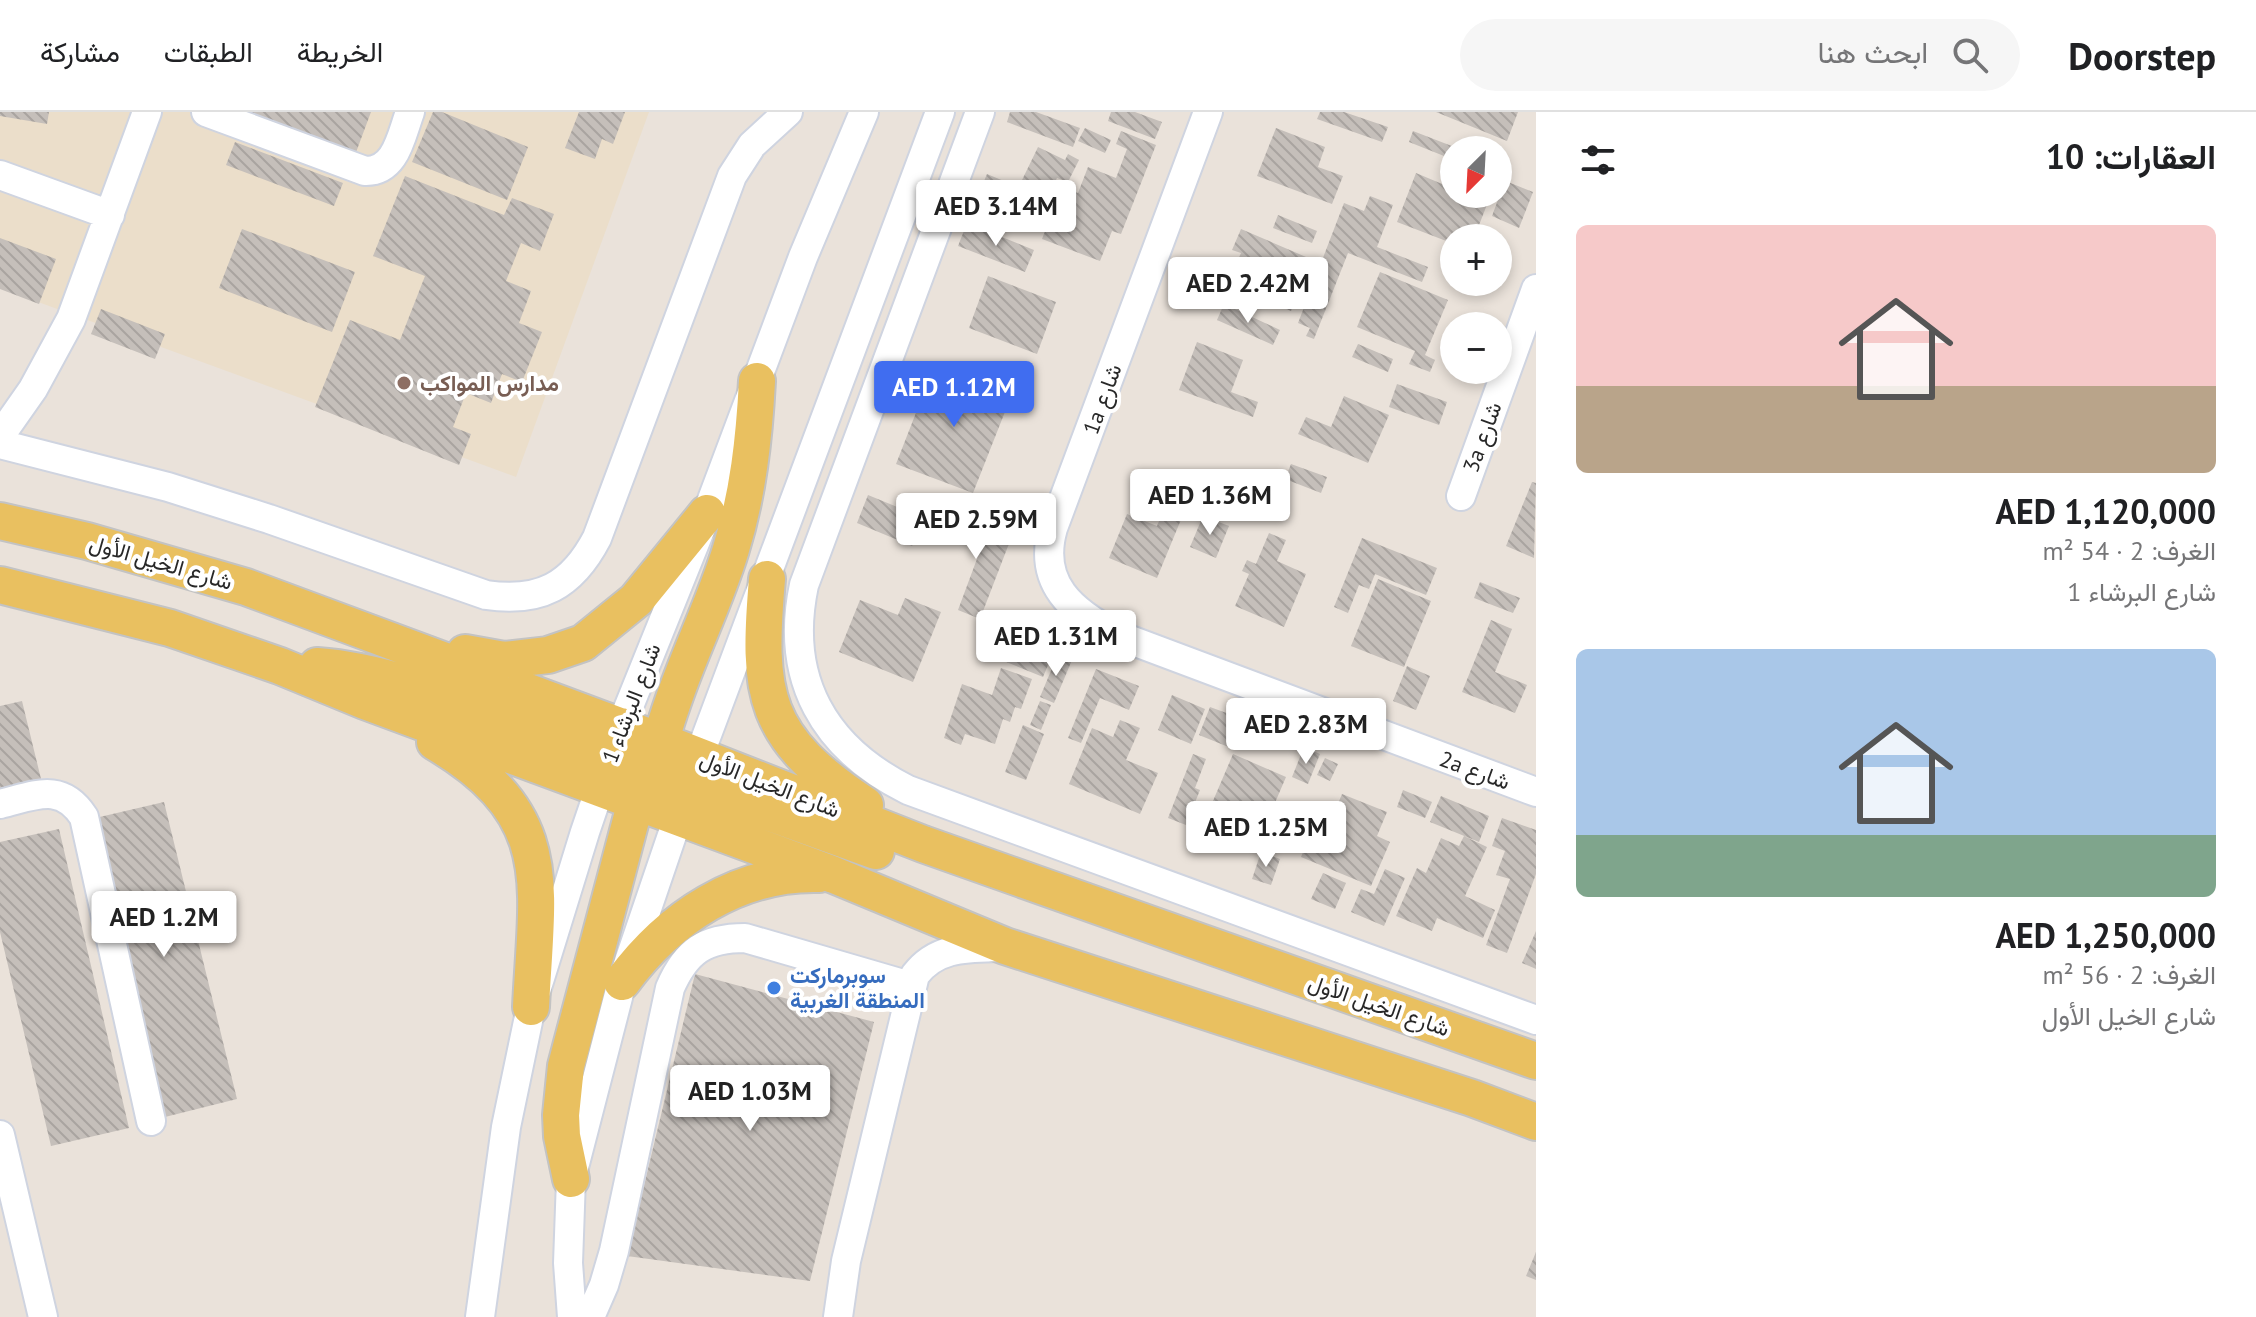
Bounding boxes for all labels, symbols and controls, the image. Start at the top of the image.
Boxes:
search box [1460,19,2020,91]
text: Doorstep [2068,31,2216,80]
text: ابحث هنا [1817,32,1928,71]
text: مشاركة [40,33,120,70]
text: الطبقات [164,33,253,70]
text: الخريطة [297,33,383,70]
icon: search [1948,33,1992,77]
text: العقارات: 10 [2046,134,2216,178]
north arrow [1440,136,1512,208]
map controls [1440,136,1512,384]
icon: filters [1576,138,1620,182]
pin: AED 3.14M [904,180,1088,248]
text: AED 3.14M [934,189,1058,222]
button: + [1440,224,1512,296]
pin: AED 2.42M [1156,257,1340,325]
text: AED 2.42M [1186,266,1310,299]
icon: home [1824,277,1968,421]
button: − [1440,312,1512,384]
street label: 1a شارع [1076,360,1129,438]
pin: AED 1.12M [862,361,1046,429]
place label: مدارس المواكب [420,369,559,397]
text: AED 1.12M [892,370,1016,403]
marker: مدارس المواكب [395,374,413,392]
street label: 3a شارع [1456,398,1509,476]
pin: AED 1.36M [1118,469,1302,537]
text: AED 1.36M [1148,478,1272,511]
text: AED 1,120,000 [1995,489,2216,533]
pin: AED 2.59M [884,493,1068,561]
text: AED 2.59M [914,502,1038,535]
street label: شارع الخيل الأول [86,528,236,597]
text: الغرف: 2 · 54 m² [2043,534,2216,567]
text: شارع البرشاء 1 [2067,575,2216,608]
pin: AED 1.31M [964,610,1148,678]
text: AED 1.31M [994,619,1118,652]
street label: شارع البرشاء 1 [595,639,668,767]
pin: AED 2.83M [1214,698,1398,766]
icon: home [1824,701,1968,845]
text: AED 2.83M [1244,707,1368,740]
street label: 2a شارع [1436,744,1514,797]
street label: شارع الخيل الأول [696,745,844,824]
pin: AED 1.25M [1174,801,1358,869]
text: AED 1.25M [1204,810,1328,843]
pin: AED 1.2M [81,891,247,959]
text: AED 1.2M [109,900,219,933]
text: AED 1,250,000 [1995,913,2216,957]
text: الغرف: 2 · 56 m² [2043,958,2216,991]
place label: سوبرماركت المنطقة الغربية [790,961,925,1014]
street label: شارع الخيل الأول [1304,968,1453,1043]
marker: سوبرماركت المنطقة الغربية [765,979,783,997]
text: شارع الخيل الأول [2042,999,2216,1032]
pin: AED 1.03M [658,1065,842,1133]
text: AED 1.03M [688,1074,812,1107]

